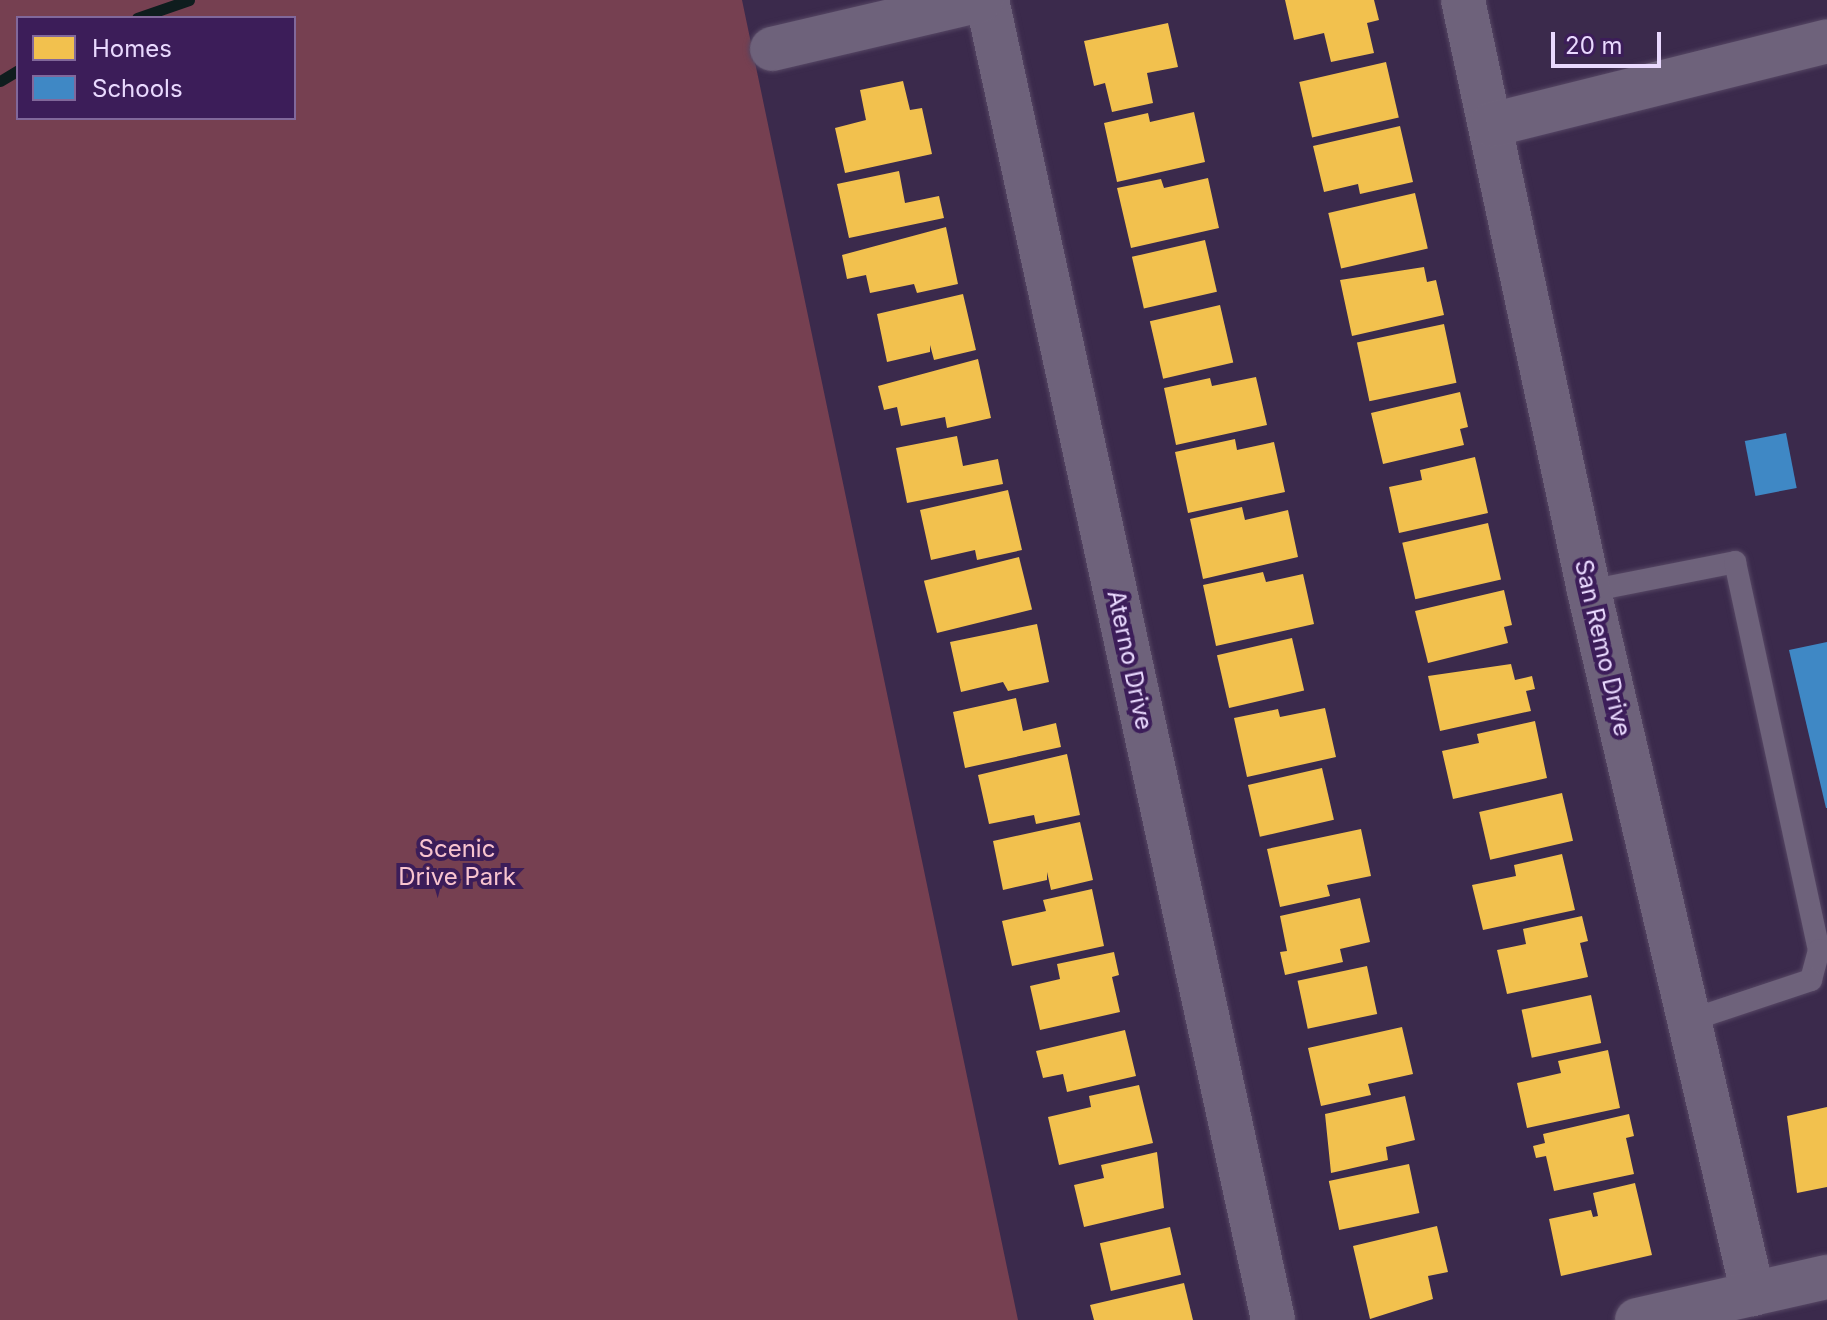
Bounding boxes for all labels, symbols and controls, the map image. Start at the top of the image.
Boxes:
legend [16,16,296,120]
scale bar [1555,16,1665,66]
text: 20 m [1565,31,1623,60]
text: Homes [92,34,172,63]
text: Schools [92,74,183,103]
street label: San Remo Drive [1569,557,1637,739]
street label: Aterno Drive [1101,588,1159,732]
park label: Scenic Drive Park [398,835,516,891]

